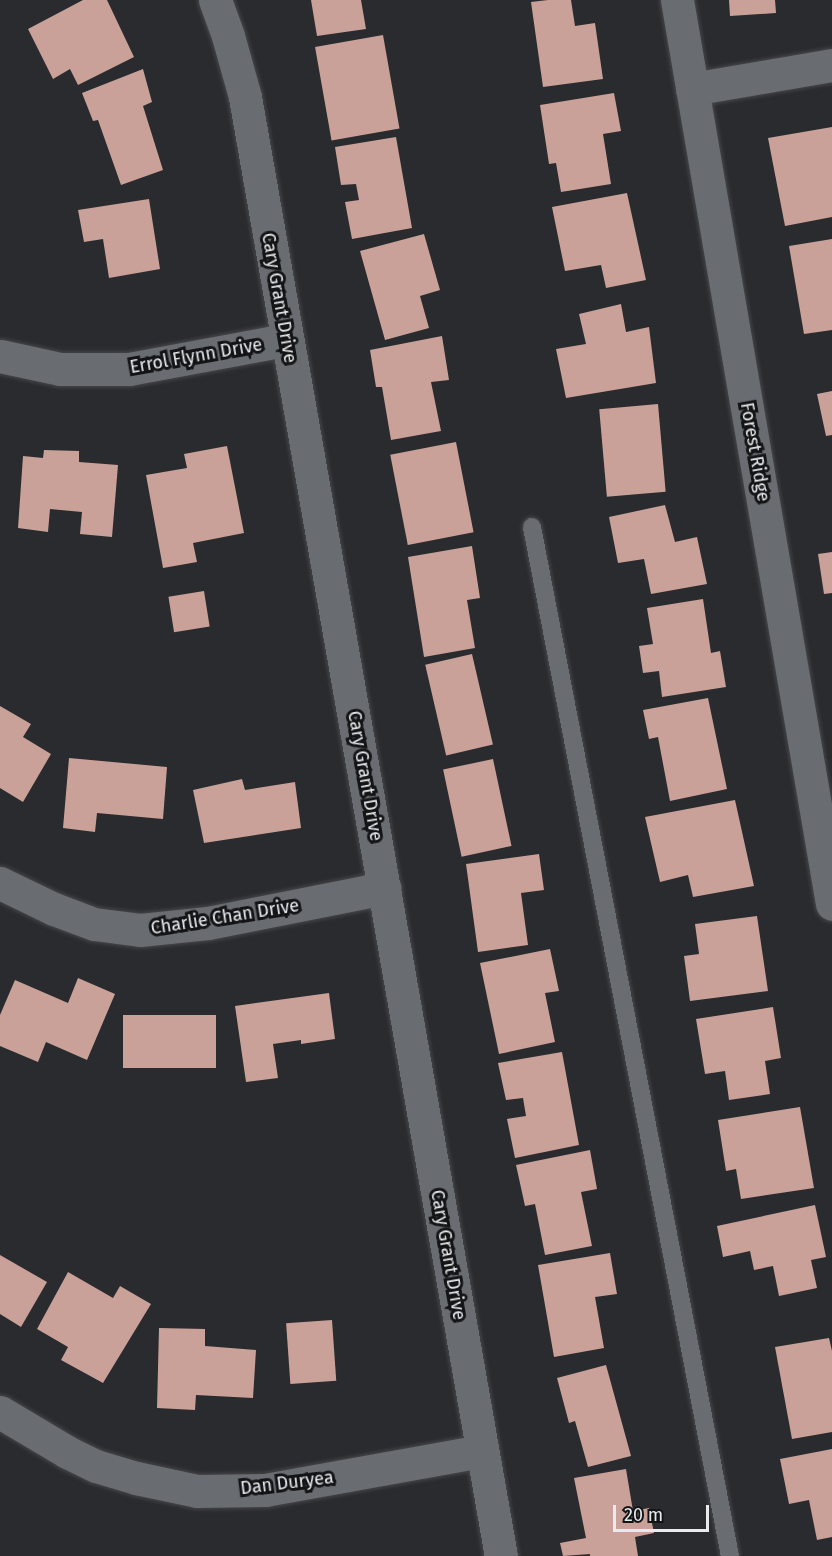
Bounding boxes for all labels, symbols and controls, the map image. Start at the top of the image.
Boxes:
street label: Cary Grant Drive [257,231,301,365]
street label: Errol Flynn Drive [128,334,264,378]
street label: Forest Ridge [736,401,774,503]
street label: Cary Grant Drive [343,709,387,843]
street label: Charlie Chan Drive [149,895,301,939]
street label: Cary Grant Drive [426,1188,470,1322]
street label: Dan Duryea [239,1467,335,1499]
scale bar [616,1493,712,1531]
text: 20 m [624,1504,663,1526]

